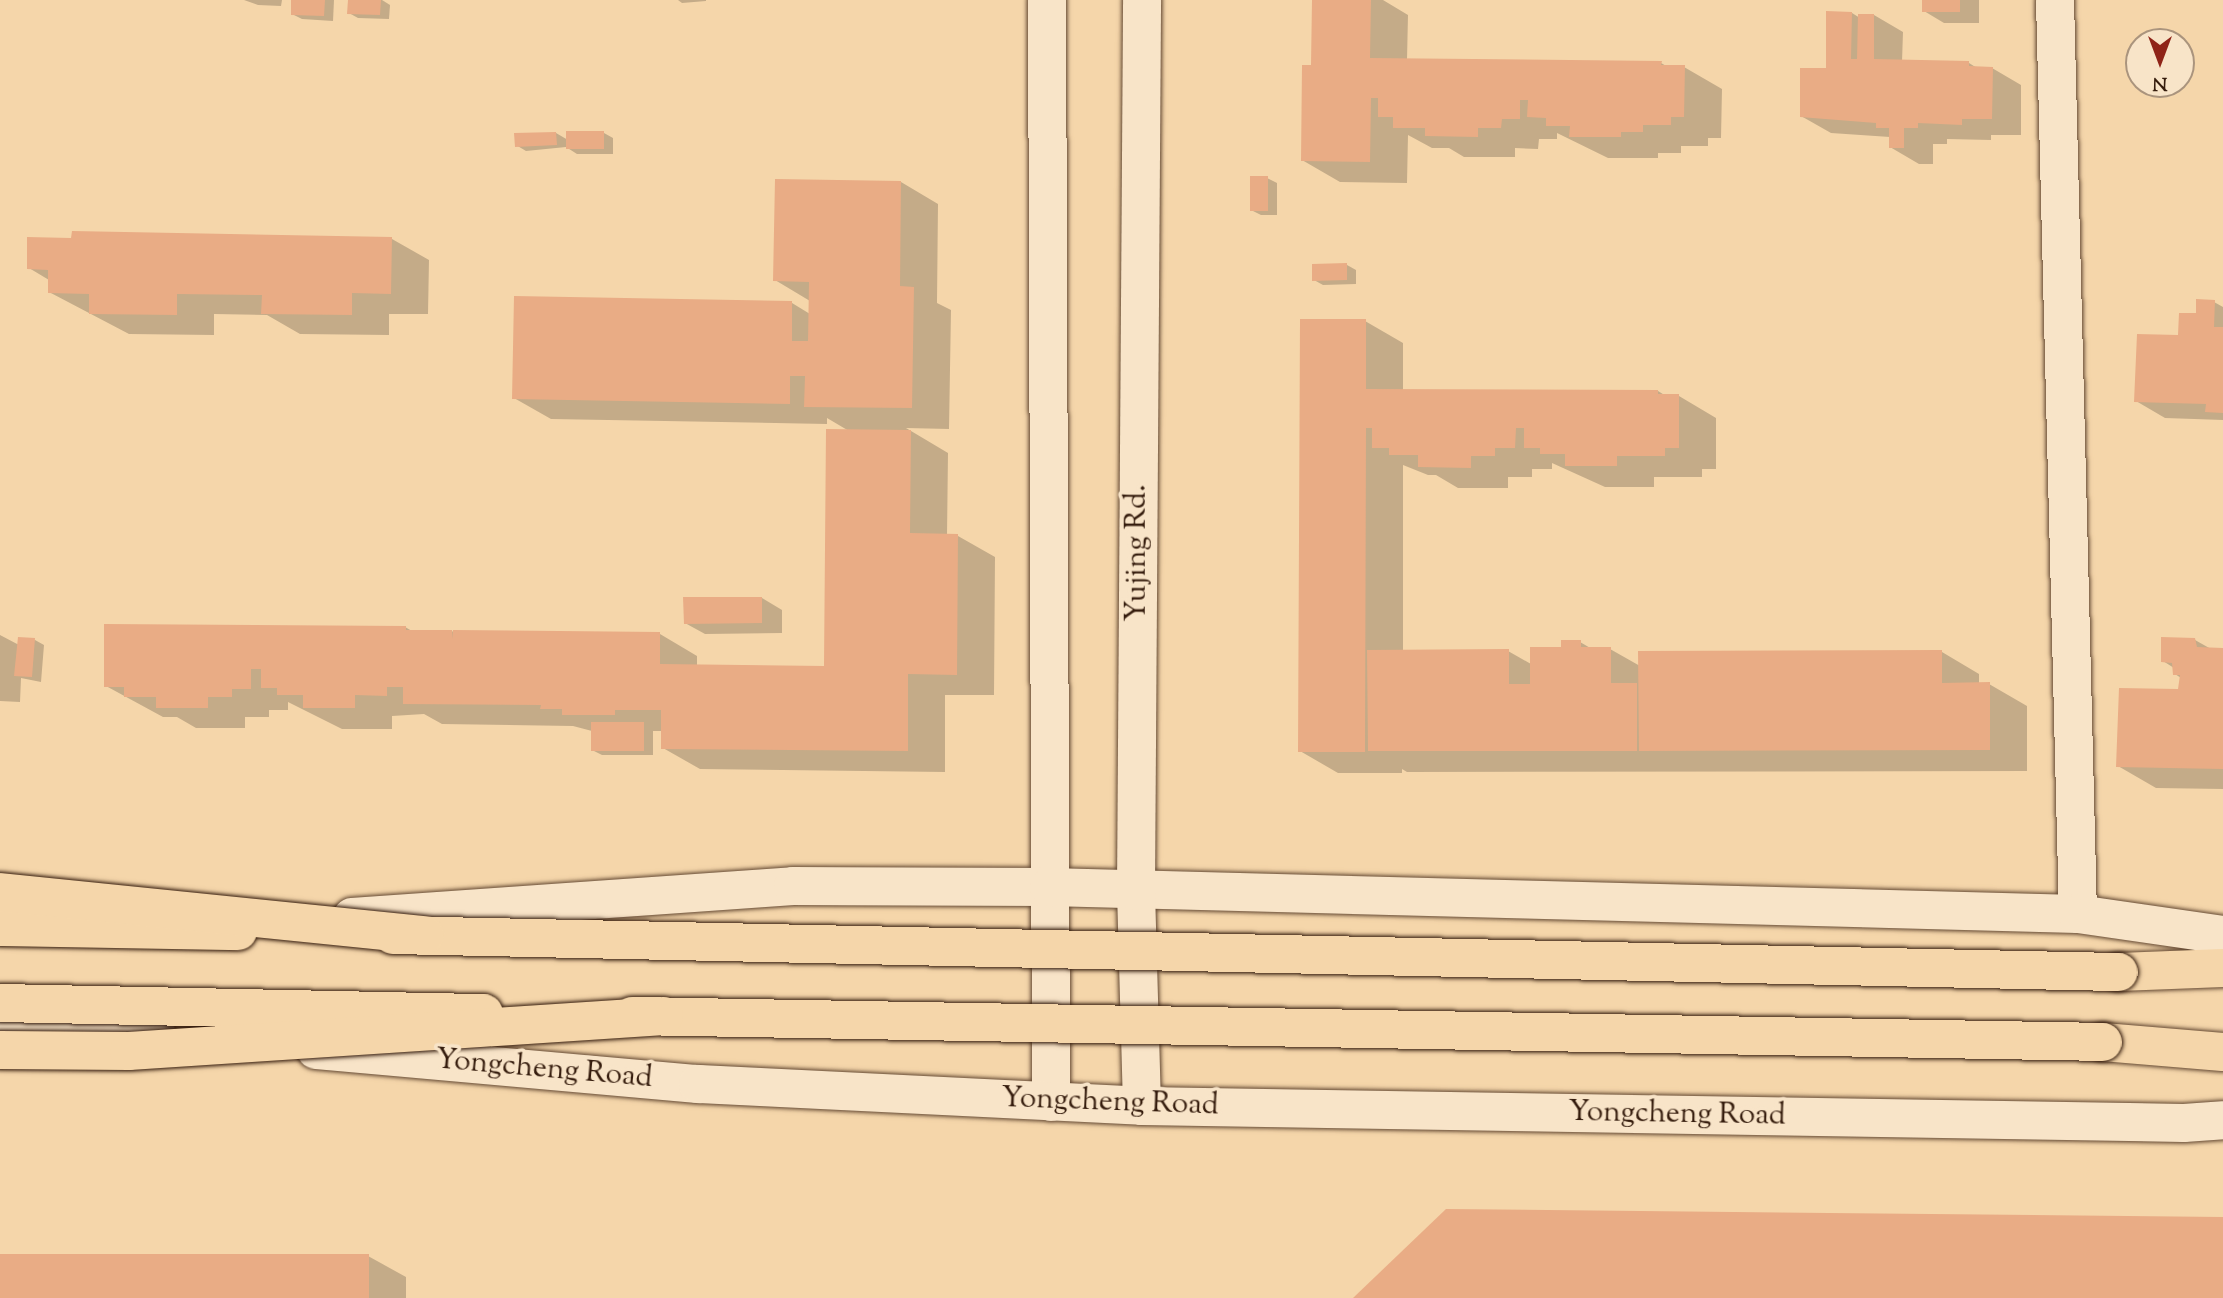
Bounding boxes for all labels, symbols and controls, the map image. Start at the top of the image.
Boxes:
north arrow [2125,28,2195,98]
text: N [2152,69,2168,96]
street label: Yujing Rd. [1120,484,1156,622]
street label: Yongcheng Road [434,1043,654,1097]
street label: Yongcheng Road [1001,1081,1219,1125]
street label: Yongcheng Road [1568,1095,1786,1135]

